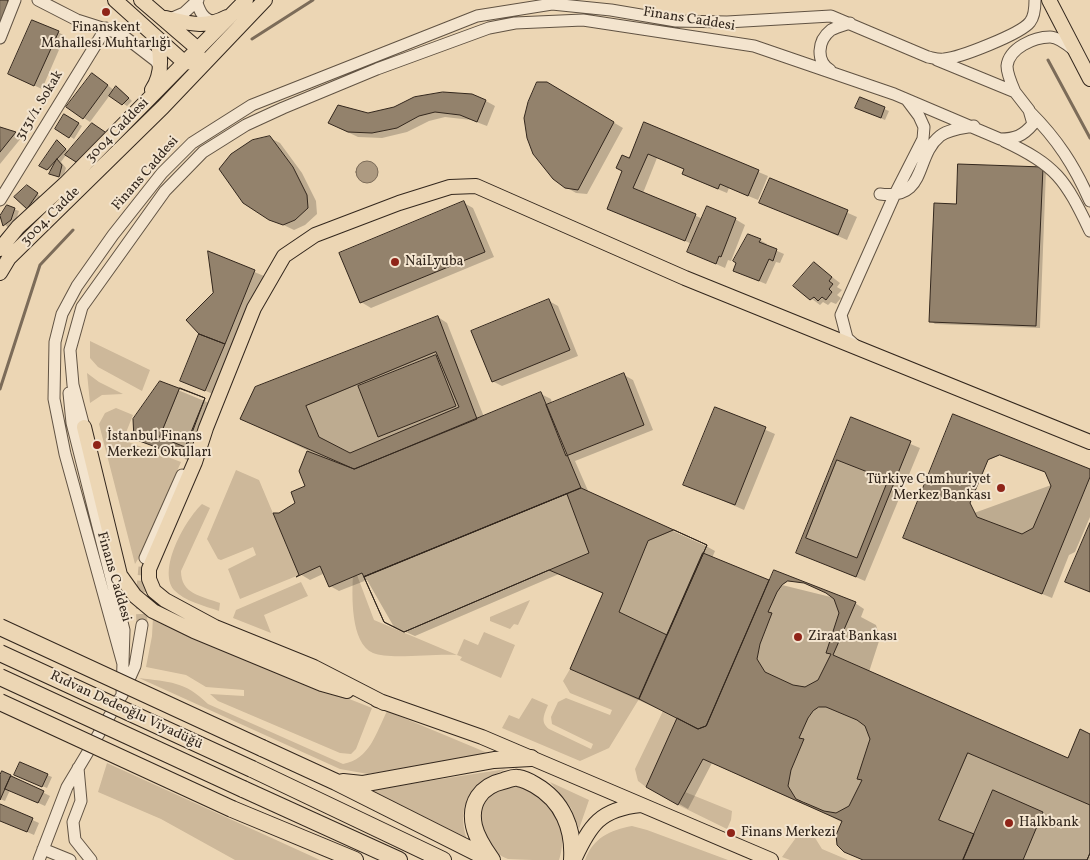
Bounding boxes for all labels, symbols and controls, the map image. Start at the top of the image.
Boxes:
street label: Finans Caddesi [642,4,736,36]
marker: Finanskent Mahallesi Muhtarlığı [100,6,112,18]
place label: Finanskent Mahallesi Muhtarlığı [41,20,171,52]
street label: 3131/1. Sokak [13,68,67,144]
street label: 3004 Caddesi [83,95,153,167]
street label: Finans Caddesi [109,133,183,215]
street label: 3004. Cadde [18,184,84,250]
place label: NaiLyuba [405,254,464,270]
marker: NaiLyuba [389,256,401,268]
place label: İstanbul Finans Merkezi Okulları [107,429,212,462]
marker: İstanbul Finans Merkezi Okulları [91,439,103,451]
place label: Türkiye Cumhuriyet Merkez Bankası [866,472,991,504]
marker: Türkiye Cumhuriyet Merkez Bankası [995,482,1007,494]
street label: Finans Caddesi [92,530,134,624]
place label: Ziraat Bankası [808,629,897,645]
marker: Ziraat Bankası [792,631,804,643]
street label: Rıdvan Dedeoğlu Viyadüğü [47,668,205,754]
place label: Halkbank [1019,815,1079,831]
marker: Halkbank [1003,817,1015,829]
place label: Finans Merkezi [741,825,836,841]
marker: Finans Merkezi [725,827,737,839]

